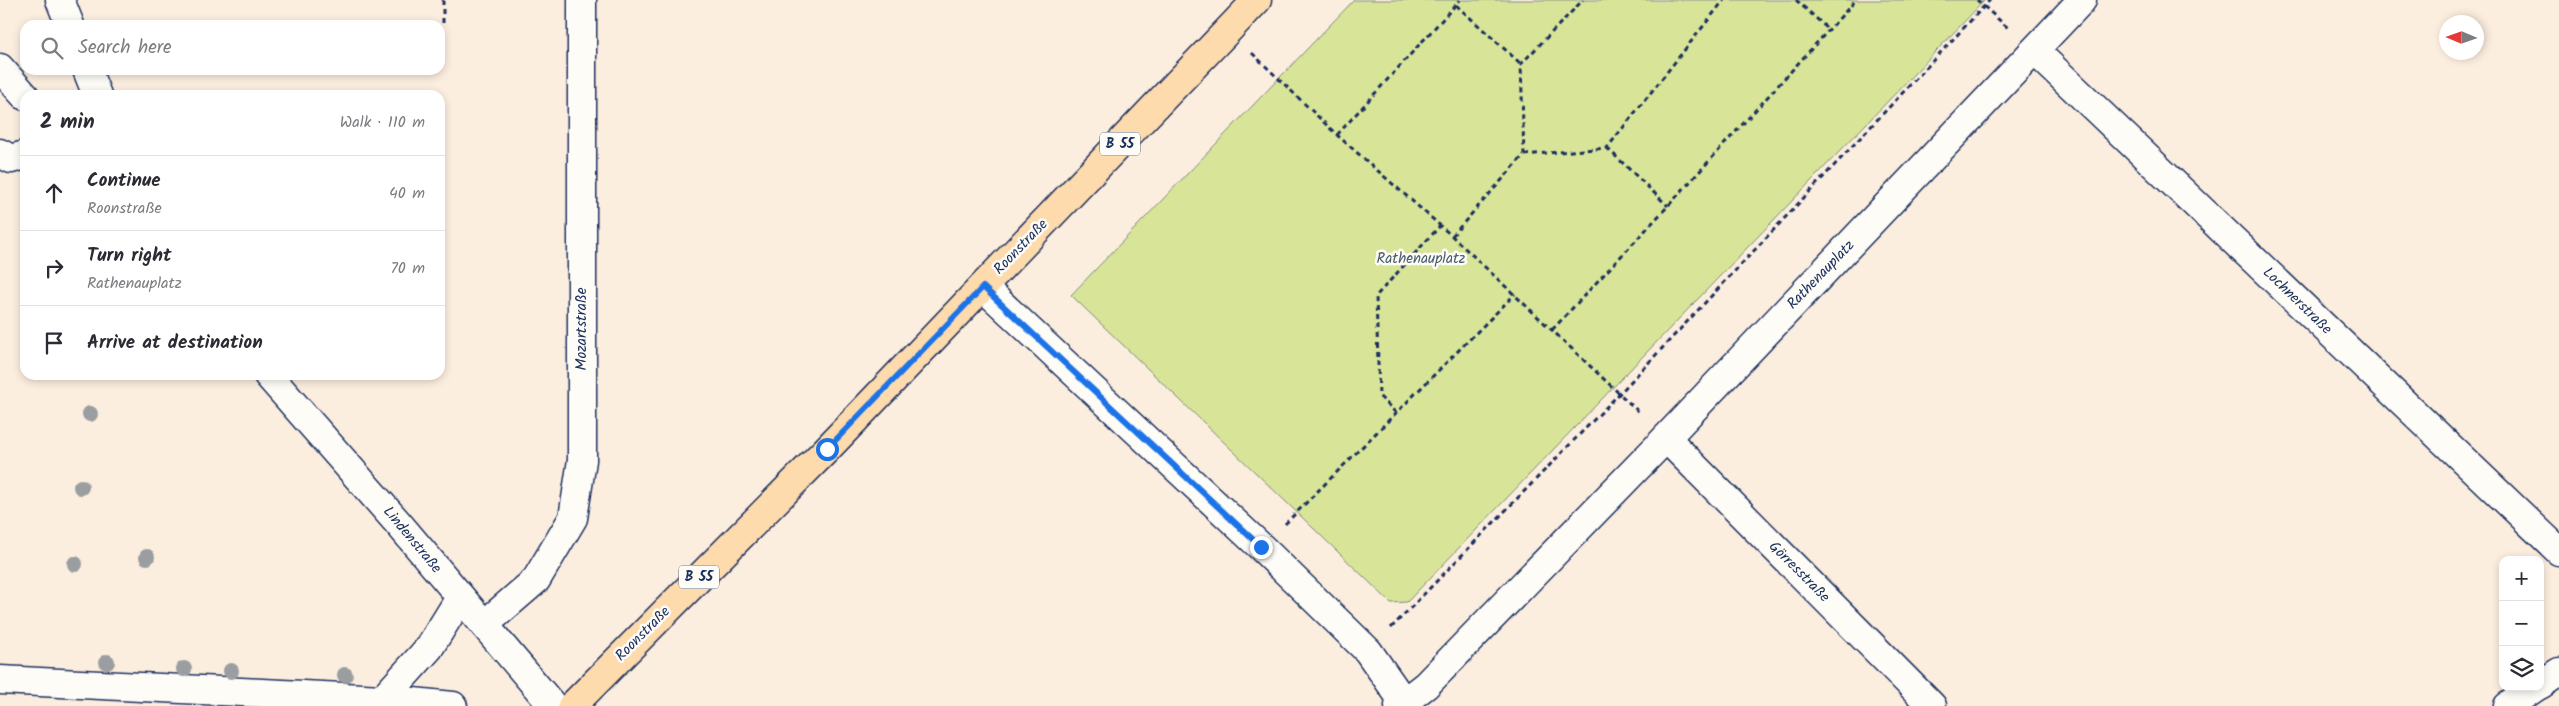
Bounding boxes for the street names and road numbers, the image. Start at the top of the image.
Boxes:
road number: B 55 [1100,132,1140,156]
street label: Roonstraße [988,213,1054,281]
street label: Rathenauplatz [1781,234,1861,315]
street label: Lochnerstraße [2257,261,2338,341]
street label: Mozartstraße [570,287,594,370]
street label: Lindenstraße [377,501,448,579]
street label: Görresstraße [1763,536,1835,608]
road number: B 55 [679,566,719,588]
street label: Roonstraße [610,601,676,667]

